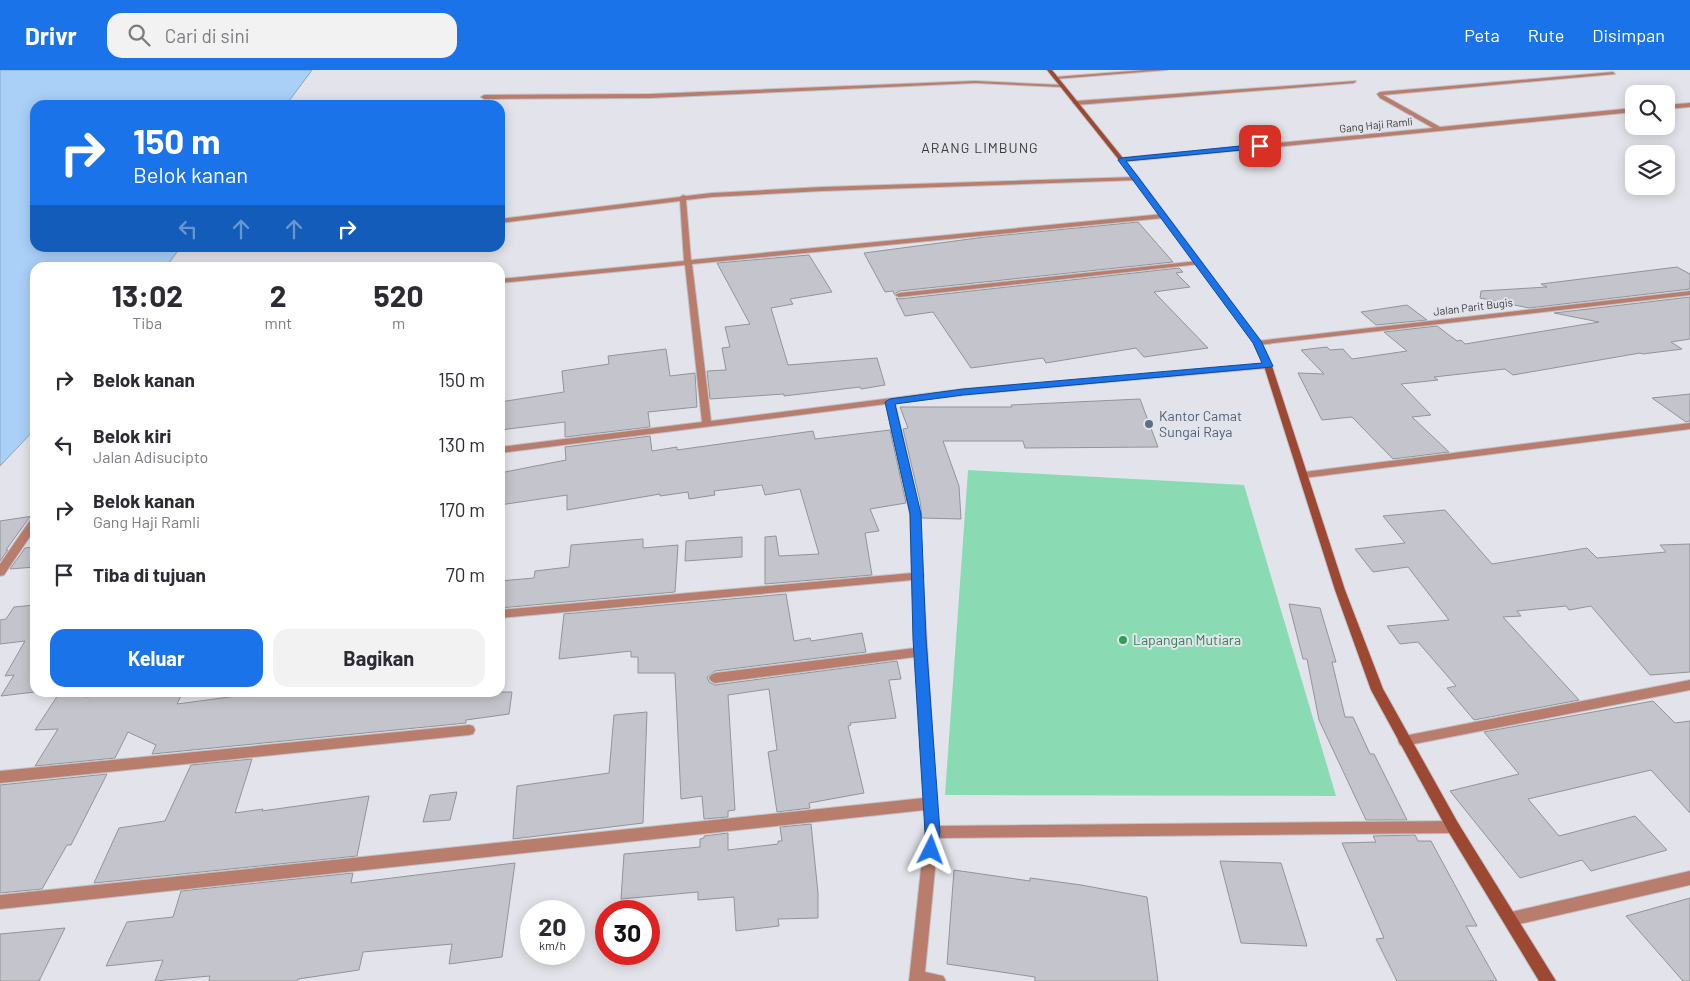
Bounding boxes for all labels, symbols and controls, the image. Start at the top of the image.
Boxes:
search box [107,13,457,58]
text: Drivr [25,21,77,50]
icon: search [125,21,153,49]
text: Cari di sini [165,24,250,47]
text: Peta [1464,24,1500,46]
text: Rute [1528,24,1564,46]
text: Disimpan [1592,24,1665,46]
map controls [1625,85,1675,195]
button: search [1625,85,1675,135]
street label: Gang Haji Ramli [1339,114,1413,135]
text: 150 m [133,119,220,161]
icon: right [50,120,115,185]
pin [1239,125,1281,167]
icon: arrive [1246,132,1274,160]
district label: ARANG LIMBUNG [921,139,1039,156]
button: layers [1625,145,1675,195]
text: Belok kanan [133,161,248,187]
icon: left [174,215,202,243]
icon: ahead [227,215,255,243]
icon: ahead [280,215,308,243]
icon: right [333,215,361,243]
text: 13:02 [111,277,183,313]
text: 2 [270,277,287,313]
text: 520 [374,277,424,313]
street label: Jalan Parit Bugis [1432,295,1513,318]
text: Tiba [132,313,162,332]
text: mnt [264,313,292,332]
text: m [392,313,405,332]
icon: right [50,366,78,394]
text: Belok kanan [93,368,195,391]
text: 150 m [438,368,485,391]
place label: Kantor Camat Sungai Raya [1159,407,1242,440]
marker: Kantor Camat Sungai Raya [1143,418,1155,430]
text: Belok kiri [93,424,171,447]
icon: left [50,431,78,459]
text: 130 m [438,433,485,456]
text: Jalan Adisucipto [93,447,208,466]
text: Belok kanan [93,489,195,512]
icon: right [50,496,78,524]
text: 170 m [439,498,485,521]
text: Gang Haji Ramli [93,512,200,531]
icon: arrive [50,561,78,589]
text: Tiba di tujuan [93,563,206,586]
text: 70 m [446,563,485,586]
button: Keluar [50,629,263,687]
button: Bagikan [273,629,485,687]
place label: Lapangan Mutiara [1133,631,1241,648]
marker: Lapangan Mutiara [1117,634,1129,646]
position arrow [904,823,956,875]
speed limit sign: 30 [595,900,660,965]
text: 20 [538,911,567,941]
text: km/h [539,938,566,952]

